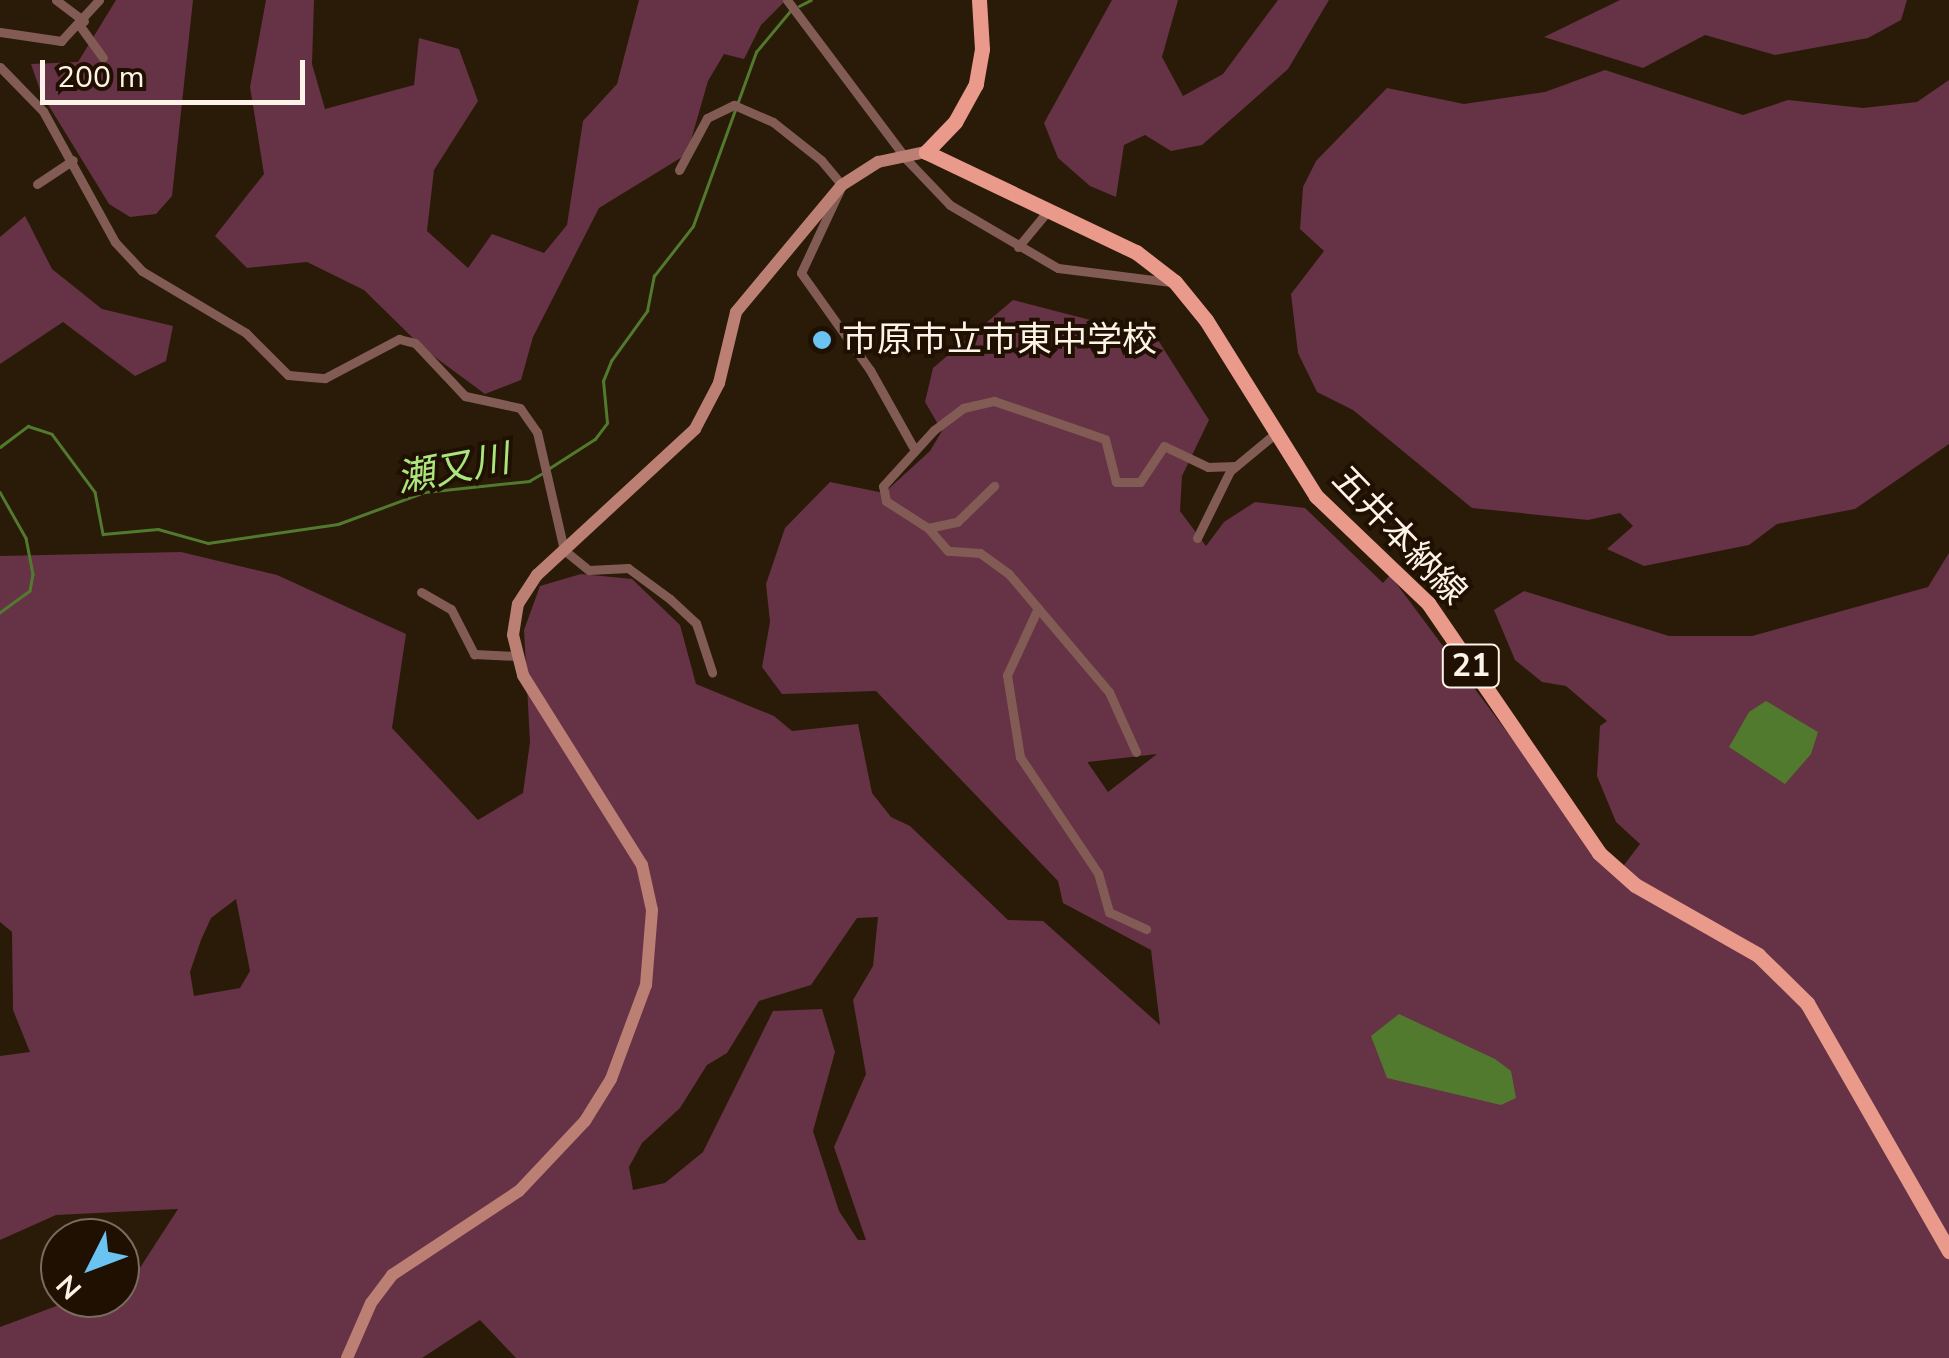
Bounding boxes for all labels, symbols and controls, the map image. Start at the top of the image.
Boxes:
scale bar [45,40,310,102]
text: 200 m [57,57,144,98]
place label: 市原市立市東中学校 [842,319,1157,361]
marker: 市原市立市東中学校 [811,329,833,351]
water label: 瀬又川 [393,436,513,502]
street label: 五井本納線 [1323,458,1475,614]
road number: 21 [1441,639,1501,693]
north arrow [40,1218,140,1318]
text: N [48,1266,90,1307]

